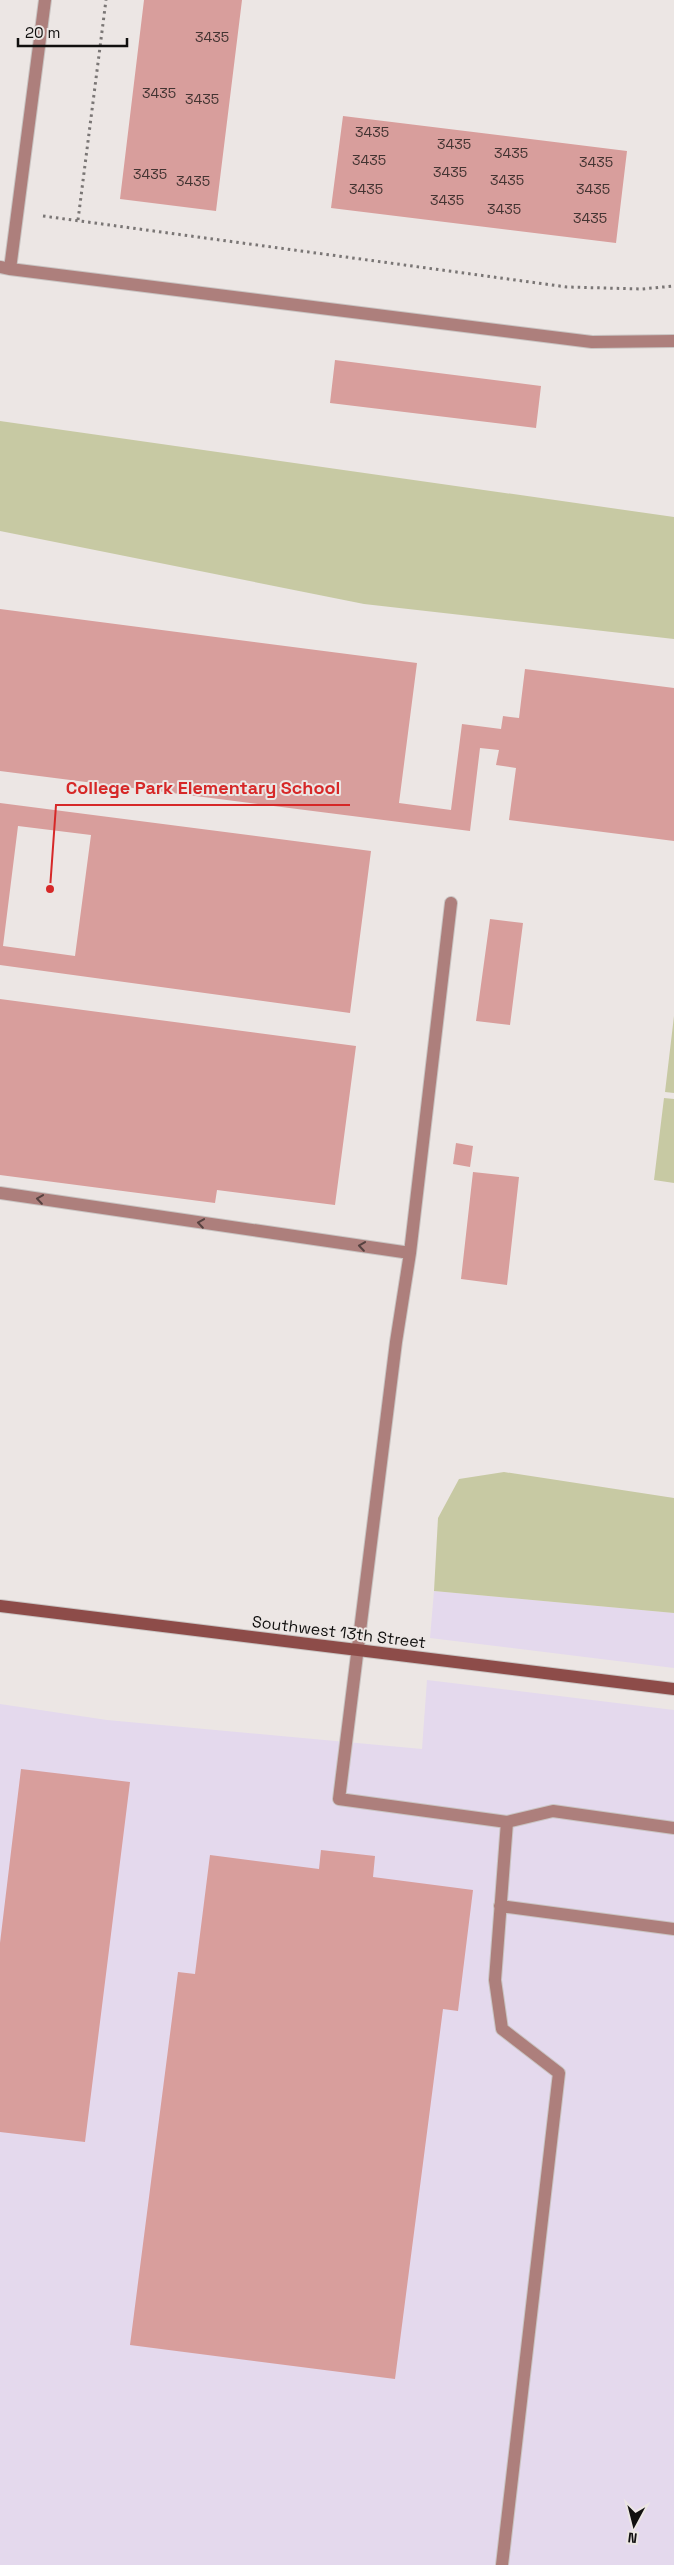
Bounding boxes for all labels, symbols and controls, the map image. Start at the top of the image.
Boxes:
scale bar [18,15,126,47]
text: 20 m [25,23,60,42]
house number: 3435 [195,28,229,46]
house number: 3435 [142,84,176,102]
house number: 3435 [185,90,219,108]
house number: 3435 [355,123,389,141]
house number: 3435 [437,135,471,153]
house number: 3435 [494,144,528,162]
house number: 3435 [352,151,386,169]
house number: 3435 [579,153,613,171]
house number: 3435 [433,163,467,181]
house number: 3435 [133,165,167,183]
house number: 3435 [490,171,524,189]
house number: 3435 [176,172,210,190]
house number: 3435 [349,180,383,198]
house number: 3435 [576,180,610,198]
house number: 3435 [430,191,464,209]
house number: 3435 [487,200,521,218]
house number: 3435 [573,209,607,227]
callout: College Park Elementary School [56,772,350,805]
text: College Park Elementary School [66,776,340,799]
one-way arrow [36,1194,44,1205]
one-way arrow [197,1218,205,1228]
one-way arrow [357,1241,365,1252]
street label: Southwest 13th Street [251,1611,427,1653]
north arrow [609,2500,659,2550]
text: N [627,2528,638,2547]

